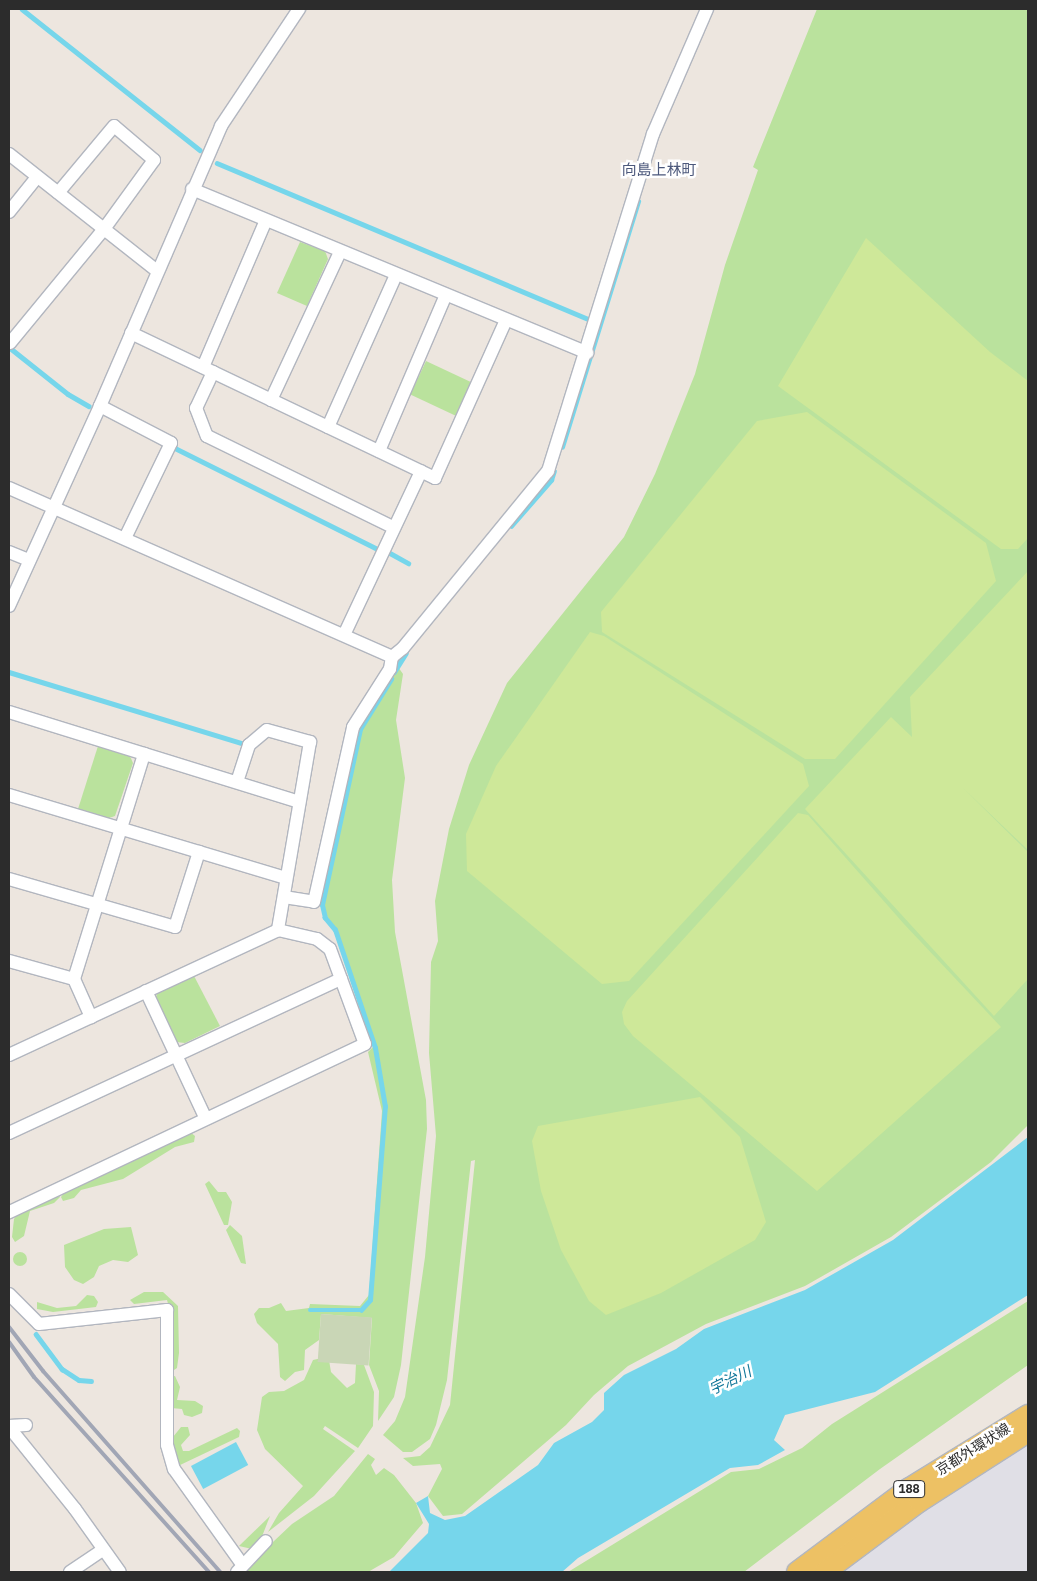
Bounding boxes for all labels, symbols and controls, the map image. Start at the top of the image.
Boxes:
district label: 向島上林町 [622,161,696,179]
water label: 宇治川 [706,1362,754,1398]
street label: 京都外環状線 [933,1420,1013,1478]
road number: 188 [893,1480,925,1498]

